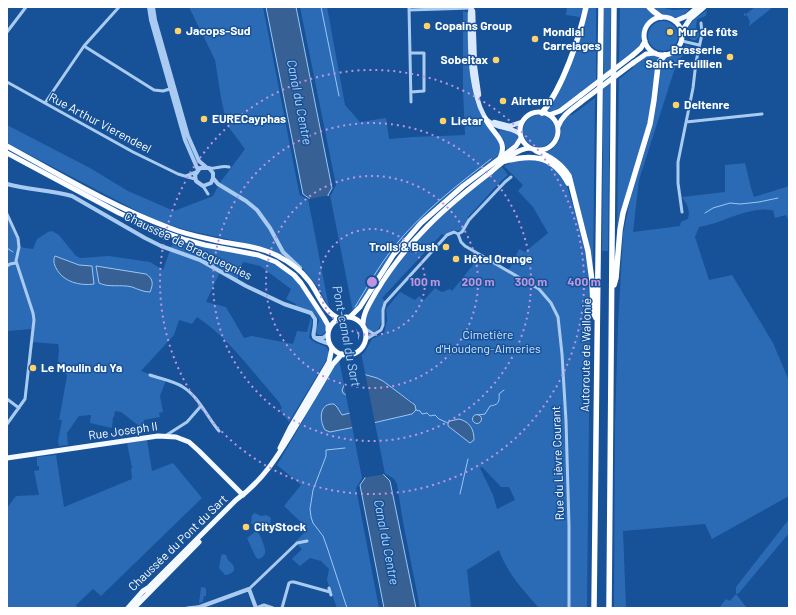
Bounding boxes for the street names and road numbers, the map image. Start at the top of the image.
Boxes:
street label: Rue Arthur Vierendeel [47,89,154,155]
street label: Chaussée de Bracquegnies [122,208,255,282]
street label: Autoroute de Wallonie [577,298,593,412]
street label: Rue du Lièvre Courant [548,406,566,520]
street label: Rue Joseph II [87,418,158,442]
street label: Chaussée du Pont du Sart [125,491,230,593]

